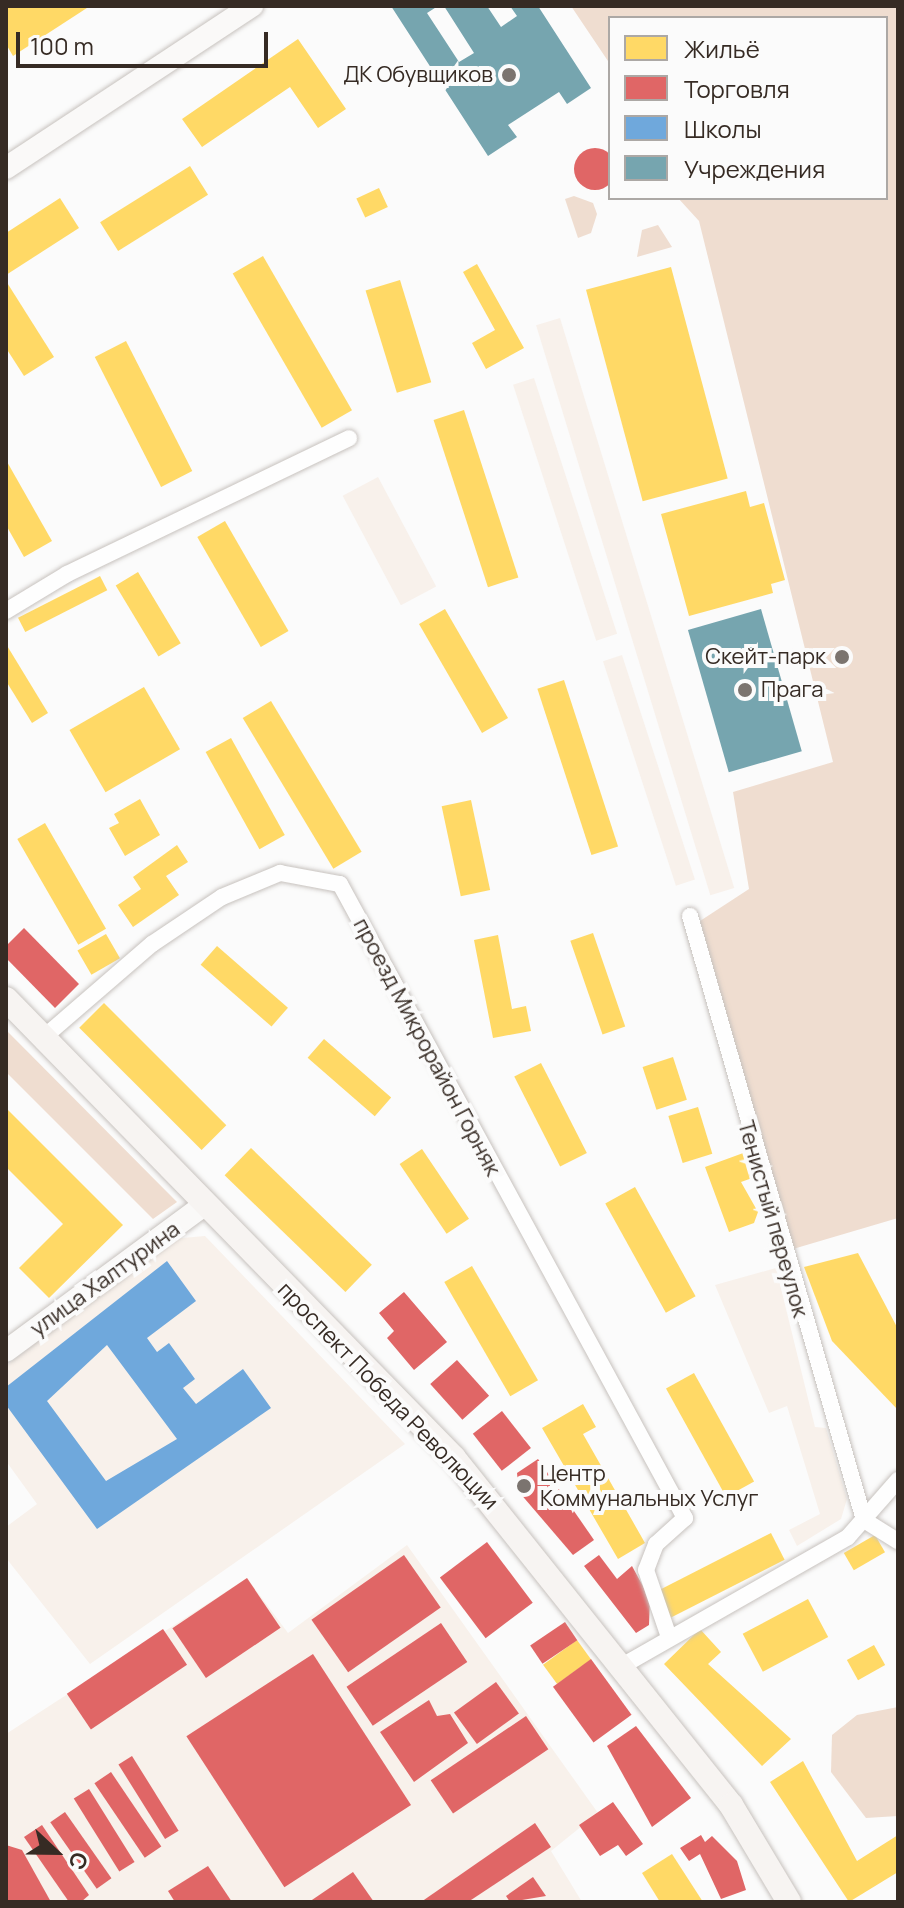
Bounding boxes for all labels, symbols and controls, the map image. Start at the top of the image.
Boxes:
scale bar [20,16,272,66]
legend [608,16,888,200]
text: 100 m [30,29,94,62]
text: Жильё [684,32,760,65]
place label: ДК Обувщиков [343,62,493,88]
marker: ДК Обувщиков [500,66,518,84]
text: Торговля [684,72,790,105]
text: Школы [684,112,762,145]
text: Учреждения [684,152,825,185]
place label: Скейт-парк [705,644,826,670]
marker: Скейт-парк [833,648,851,666]
place label: Прага [761,677,823,703]
marker: Прага [736,681,754,699]
street label: проезд Микрорайон Горняк [348,914,506,1180]
street label: Тенистый переулок [732,1118,814,1320]
street label: улица Халтурина [25,1216,185,1342]
street label: проспект Победа Революции [272,1277,504,1515]
place label: Центр Коммунальных Услуг [540,1460,759,1512]
marker: Центр Коммунальных Услуг [515,1477,533,1495]
north arrow [16,1812,96,1892]
text: С [61,1848,95,1874]

